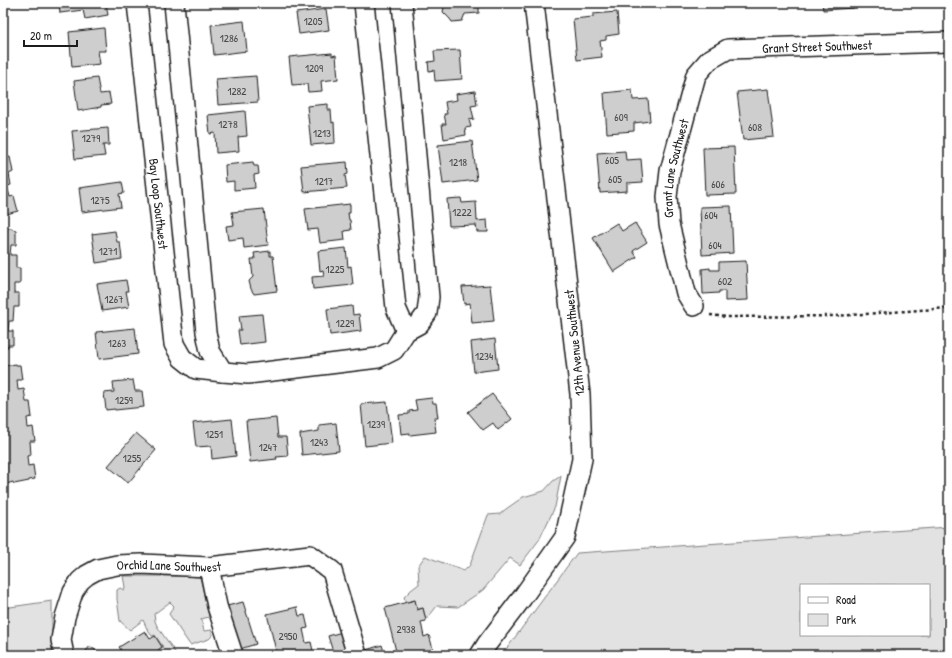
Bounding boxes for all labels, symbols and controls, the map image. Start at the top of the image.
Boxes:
house number: 1205 [304,14,323,28]
scale bar [24,22,77,48]
text: 20 m [30,27,52,44]
house number: 1286 [220,31,239,45]
street label: Grant Street Southwest [762,35,873,57]
house number: 1209 [305,61,323,75]
house number: 1282 [227,84,247,98]
house number: 609 [614,110,628,124]
street label: Grant Lane Southwest [658,116,693,218]
house number: 1278 [218,117,238,131]
house number: 608 [748,120,762,134]
house number: 1213 [313,126,331,140]
house number: 1279 [82,131,100,145]
house number: 605 [605,153,619,167]
house number: 1218 [449,155,467,169]
street label: Bay Loop Southwest [145,158,173,251]
house number: 605 [608,172,622,186]
house number: 1217 [315,174,333,188]
house number: 606 [711,177,725,191]
house number: 1275 [90,193,110,207]
house number: 1222 [452,205,472,219]
house number: 604 [704,208,718,222]
house number: 604 [708,238,722,252]
house number: 1271 [99,244,117,258]
house number: 1225 [326,262,345,276]
house number: 602 [718,274,732,288]
street label: 12th Avenue Southwest [559,288,589,397]
house number: 1267 [105,292,123,306]
house number: 1229 [336,316,354,330]
house number: 1263 [108,336,126,350]
house number: 1234 [475,349,493,363]
house number: 1259 [115,393,133,407]
house number: 1239 [367,417,385,431]
house number: 1251 [205,427,223,441]
house number: 1243 [310,435,328,449]
house number: 1247 [259,440,277,454]
house number: 1255 [123,451,142,465]
street label: Orchid Lane Southwest [116,555,223,576]
legend [800,584,930,636]
text: Road [836,591,856,608]
text: Park [836,611,856,628]
house number: 2938 [397,622,416,636]
house number: 2950 [279,629,297,643]

